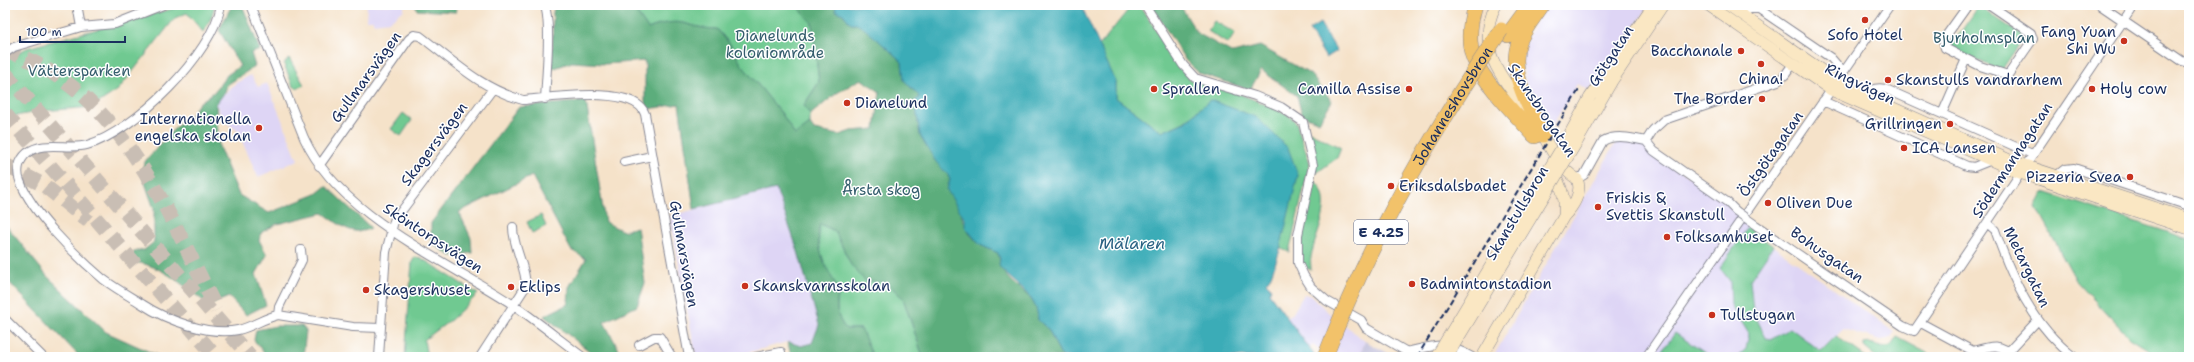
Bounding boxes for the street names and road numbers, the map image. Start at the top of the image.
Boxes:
street label: Götgatan [1584,21,1638,91]
street label: Gullmarsvägen [326,27,406,127]
street label: Johanneshovsbron [1408,43,1497,169]
street label: Ringvägen [1822,58,1898,110]
street label: Skansbrogatan [1503,59,1581,161]
street label: Skagersvägen [396,98,472,190]
street label: Södermannagatan [1967,98,2057,222]
street label: Östgötagatan [1734,107,1808,201]
street label: Skanstullsbron [1481,162,1553,264]
street label: Sköntorpsvägen [379,198,487,278]
street label: Gullmarsvägen [665,199,703,309]
road number: E 4.25 [1354,220,1408,244]
street label: Bohusgatan [1786,222,1868,288]
street label: Metargatan [1999,223,2055,311]

